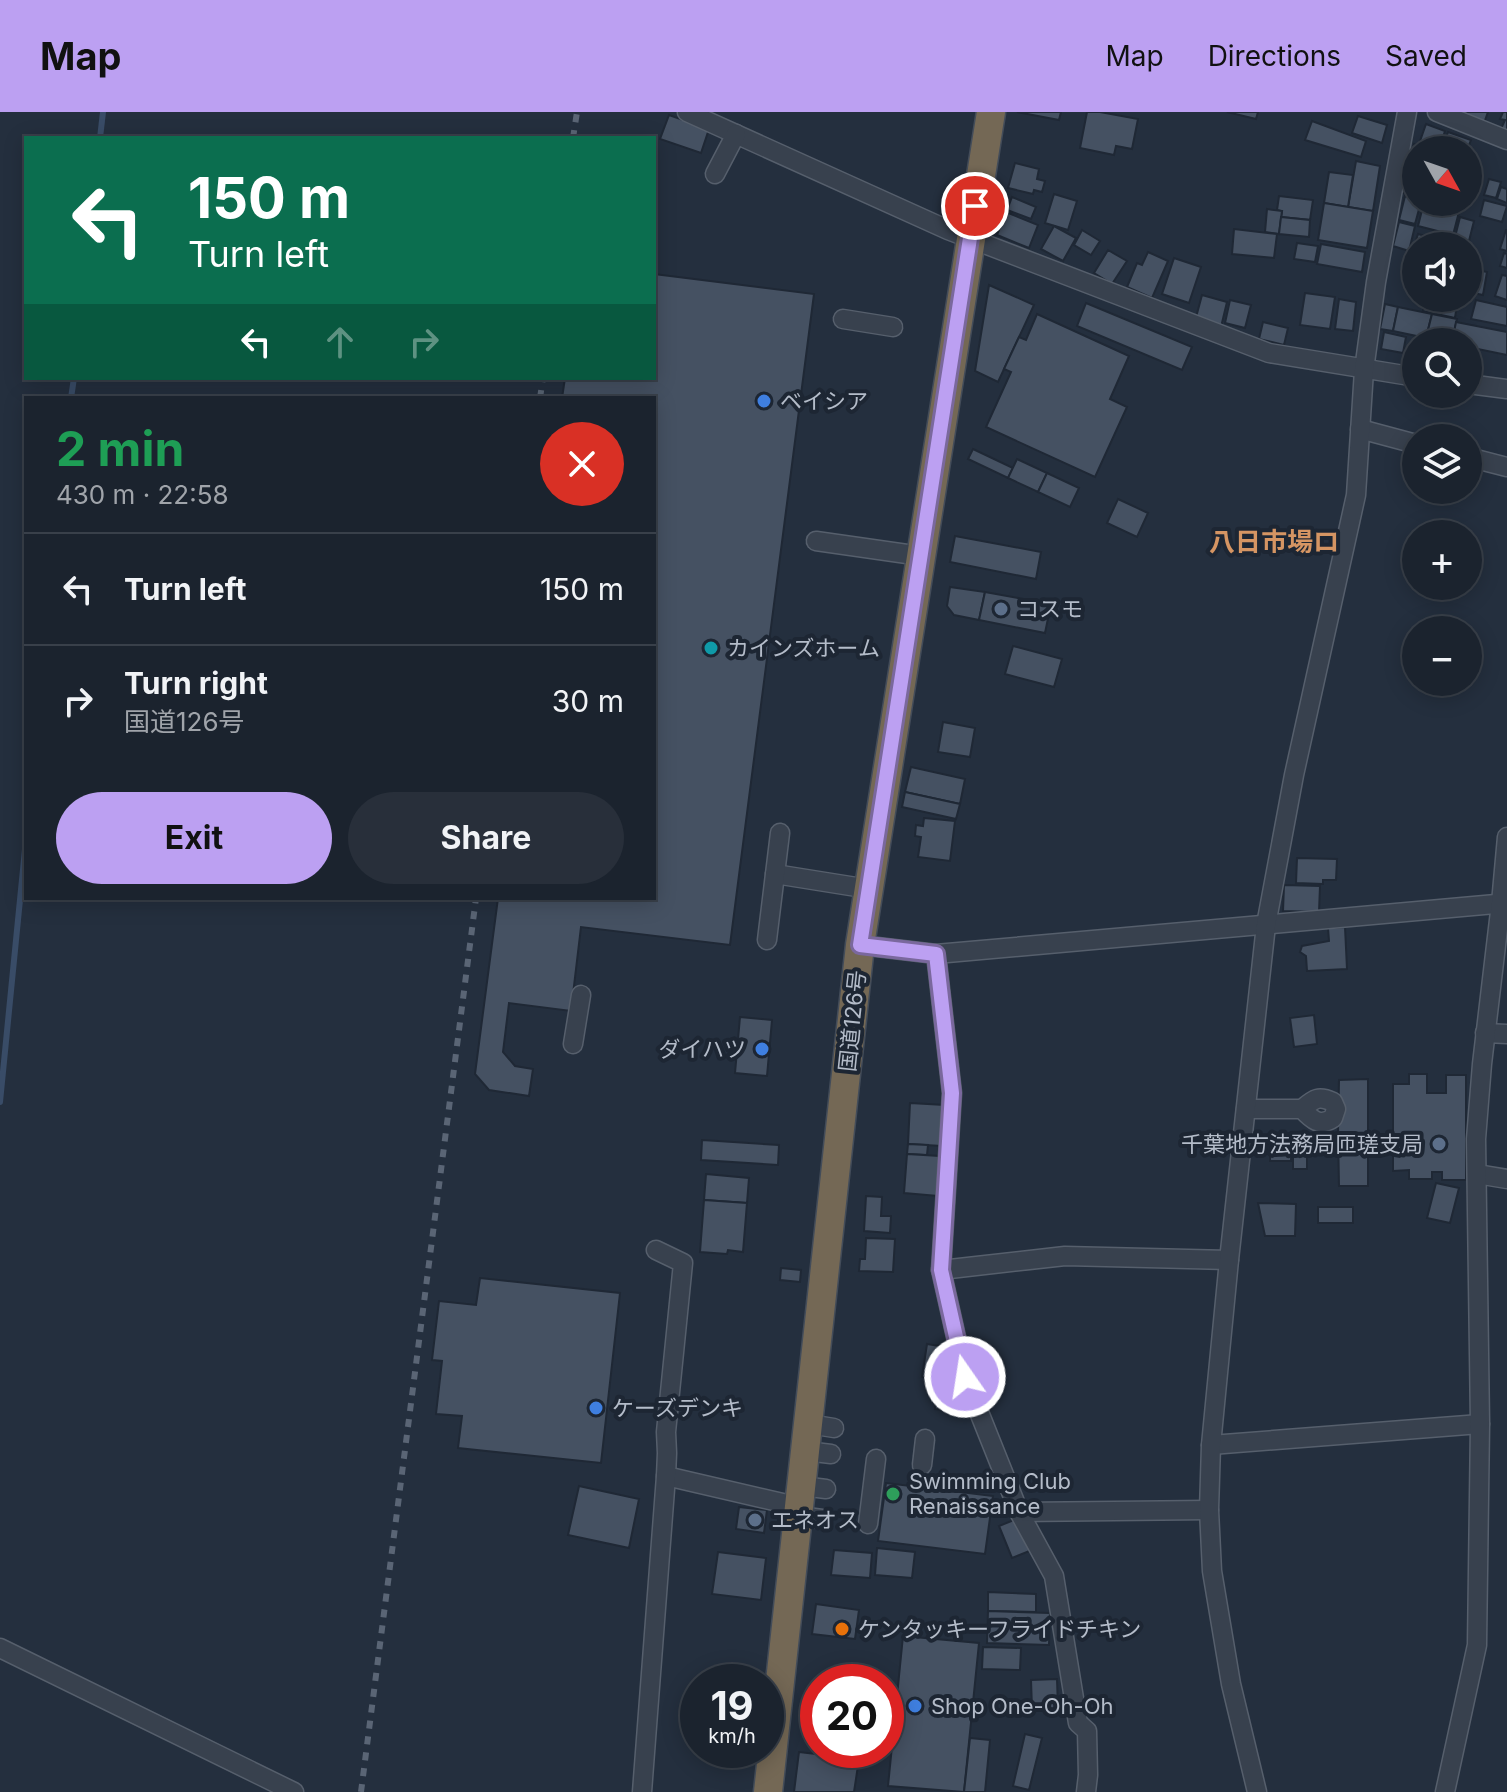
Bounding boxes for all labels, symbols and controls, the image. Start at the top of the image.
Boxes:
text: Map [40,33,121,79]
text: Map [1105,39,1164,73]
text: Directions [1208,39,1341,73]
text: Saved [1385,39,1467,73]
north arrow [1402,136,1482,216]
map controls [1402,136,1482,696]
text: 150 m [188,164,350,232]
icon: left [56,168,160,272]
pin [941,172,1009,240]
icon: arrive [953,184,997,228]
text: Turn left [188,232,329,276]
button: sound [1402,232,1482,312]
icon: left [234,320,278,364]
icon: ahead [318,320,362,364]
icon: right [402,320,446,364]
button: search [1402,328,1482,408]
place label: ベイシア [780,388,868,414]
marker: ベイシア [755,392,773,410]
text: 2 min [56,419,184,478]
button: close [540,422,624,506]
button: layers [1402,424,1482,504]
text: 430 m · 22:58 [56,479,229,510]
button: + [1402,520,1482,600]
district label: 八日市場ロ [1209,526,1339,557]
icon: left [56,567,100,611]
text: Turn left [124,571,246,607]
text: 150 m [540,571,624,607]
place label: コスモ [1017,596,1083,622]
marker: コスモ [992,600,1010,618]
button: − [1402,616,1482,696]
place label: カインズホーム [727,635,880,661]
marker: カインズホーム [702,639,720,657]
text: Turn right [124,665,268,701]
icon: right [56,679,100,723]
text: 30 m [552,683,624,719]
text: 国道126号 [124,706,245,737]
button: Exit [56,792,332,884]
button: Share [348,792,624,884]
street label: 国道126号 [834,969,870,1073]
place label: ダイハツ [658,1036,746,1062]
marker: ダイハツ [753,1040,771,1058]
place label: 千葉地方法務局匝瑳支局 [1181,1131,1423,1157]
marker: 千葉地方法務局匝瑳支局 [1430,1135,1448,1153]
position arrow [923,1335,1007,1419]
place label: ケーズデンキ [612,1395,743,1421]
marker: ケーズデンキ [587,1399,605,1417]
place label: Swimming Club Renaissance [909,1468,1071,1519]
marker: Swimming Club Renaissance [884,1485,902,1503]
place label: エネオス [771,1507,859,1533]
marker: エネオス [746,1511,764,1529]
place label: ケンタッキーフライドチキン [858,1616,1141,1642]
marker: ケンタッキーフライドチキン [833,1620,851,1638]
speed limit sign: 20 [800,1664,904,1768]
text: 19 [710,1681,754,1730]
place label: Shop One-Oh-Oh [931,1693,1114,1719]
marker: Shop One-Oh-Oh [906,1697,924,1715]
text: km/h [708,1724,756,1748]

